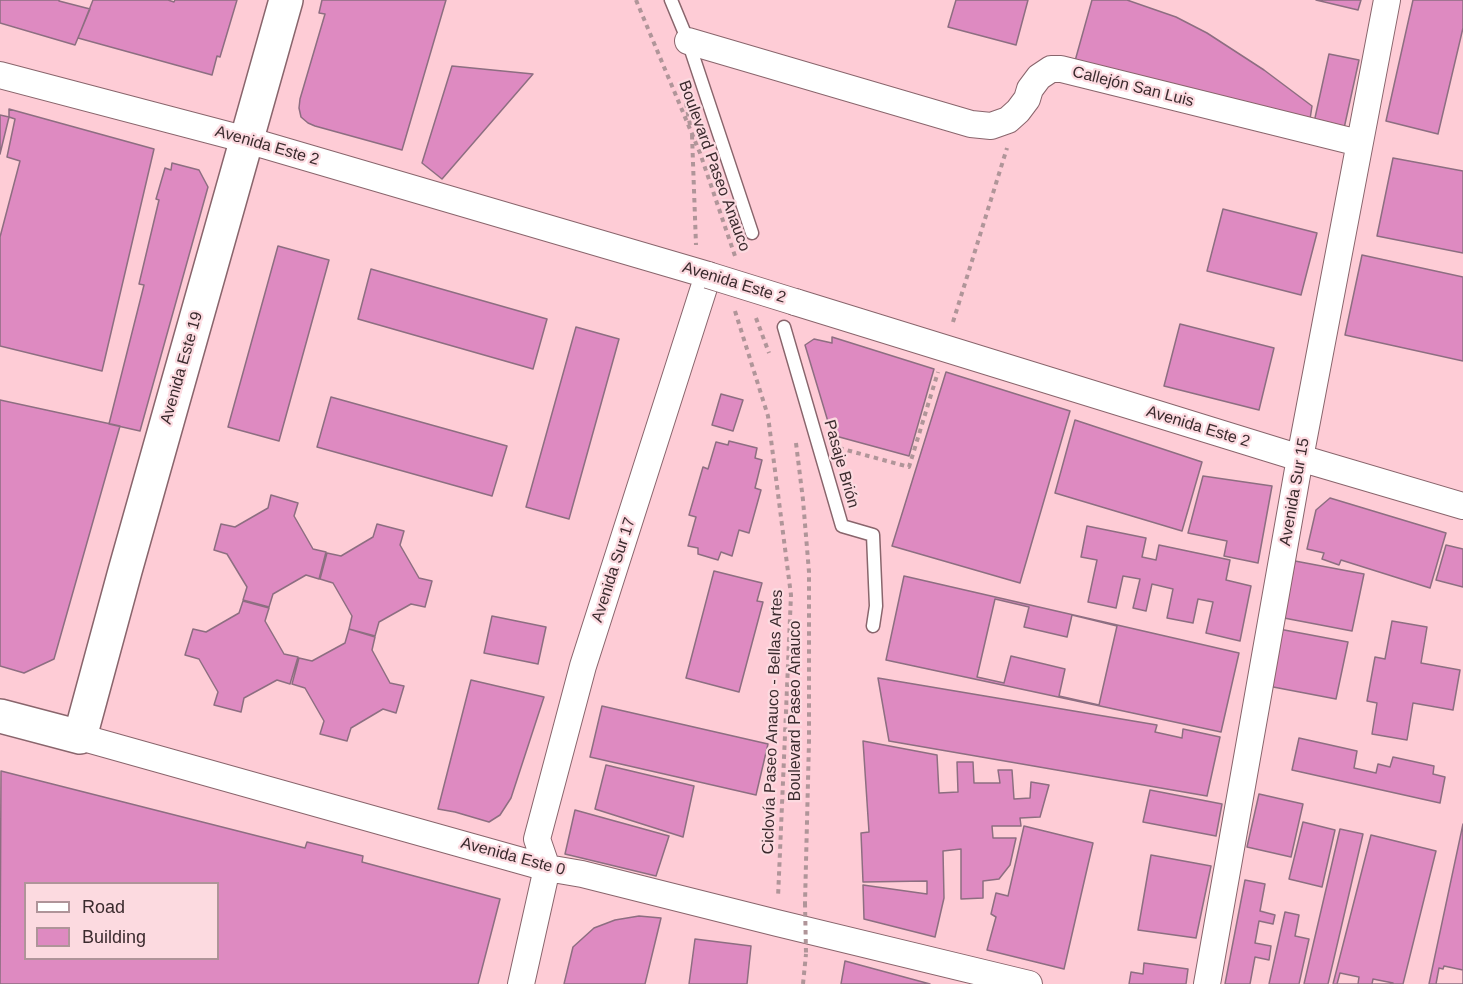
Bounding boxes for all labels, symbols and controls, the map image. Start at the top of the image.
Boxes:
street label: Callejón San Luis [1070,63,1196,111]
street label: Boulevard Paseo Anauco [674,78,754,254]
street label: Avenida Este 2 [213,122,321,170]
street label: Avenida Este 2 [680,258,788,308]
street label: Avenida Este 19 [157,309,207,427]
street label: Avenida Este 2 [1144,402,1252,452]
street label: Pasaje Brión [819,418,863,510]
street label: Avenida Sur 15 [1276,437,1314,547]
street label: Avenida Sur 17 [588,515,640,625]
street label: Ciclovía Paseo Anauco - Bellas Artes [759,589,787,855]
street label: Boulevard Paseo Anauco [786,621,806,801]
street label: Avenida Este 0 [459,834,567,880]
legend [24,882,219,960]
text: Road [82,897,125,917]
text: Building [82,927,146,947]

